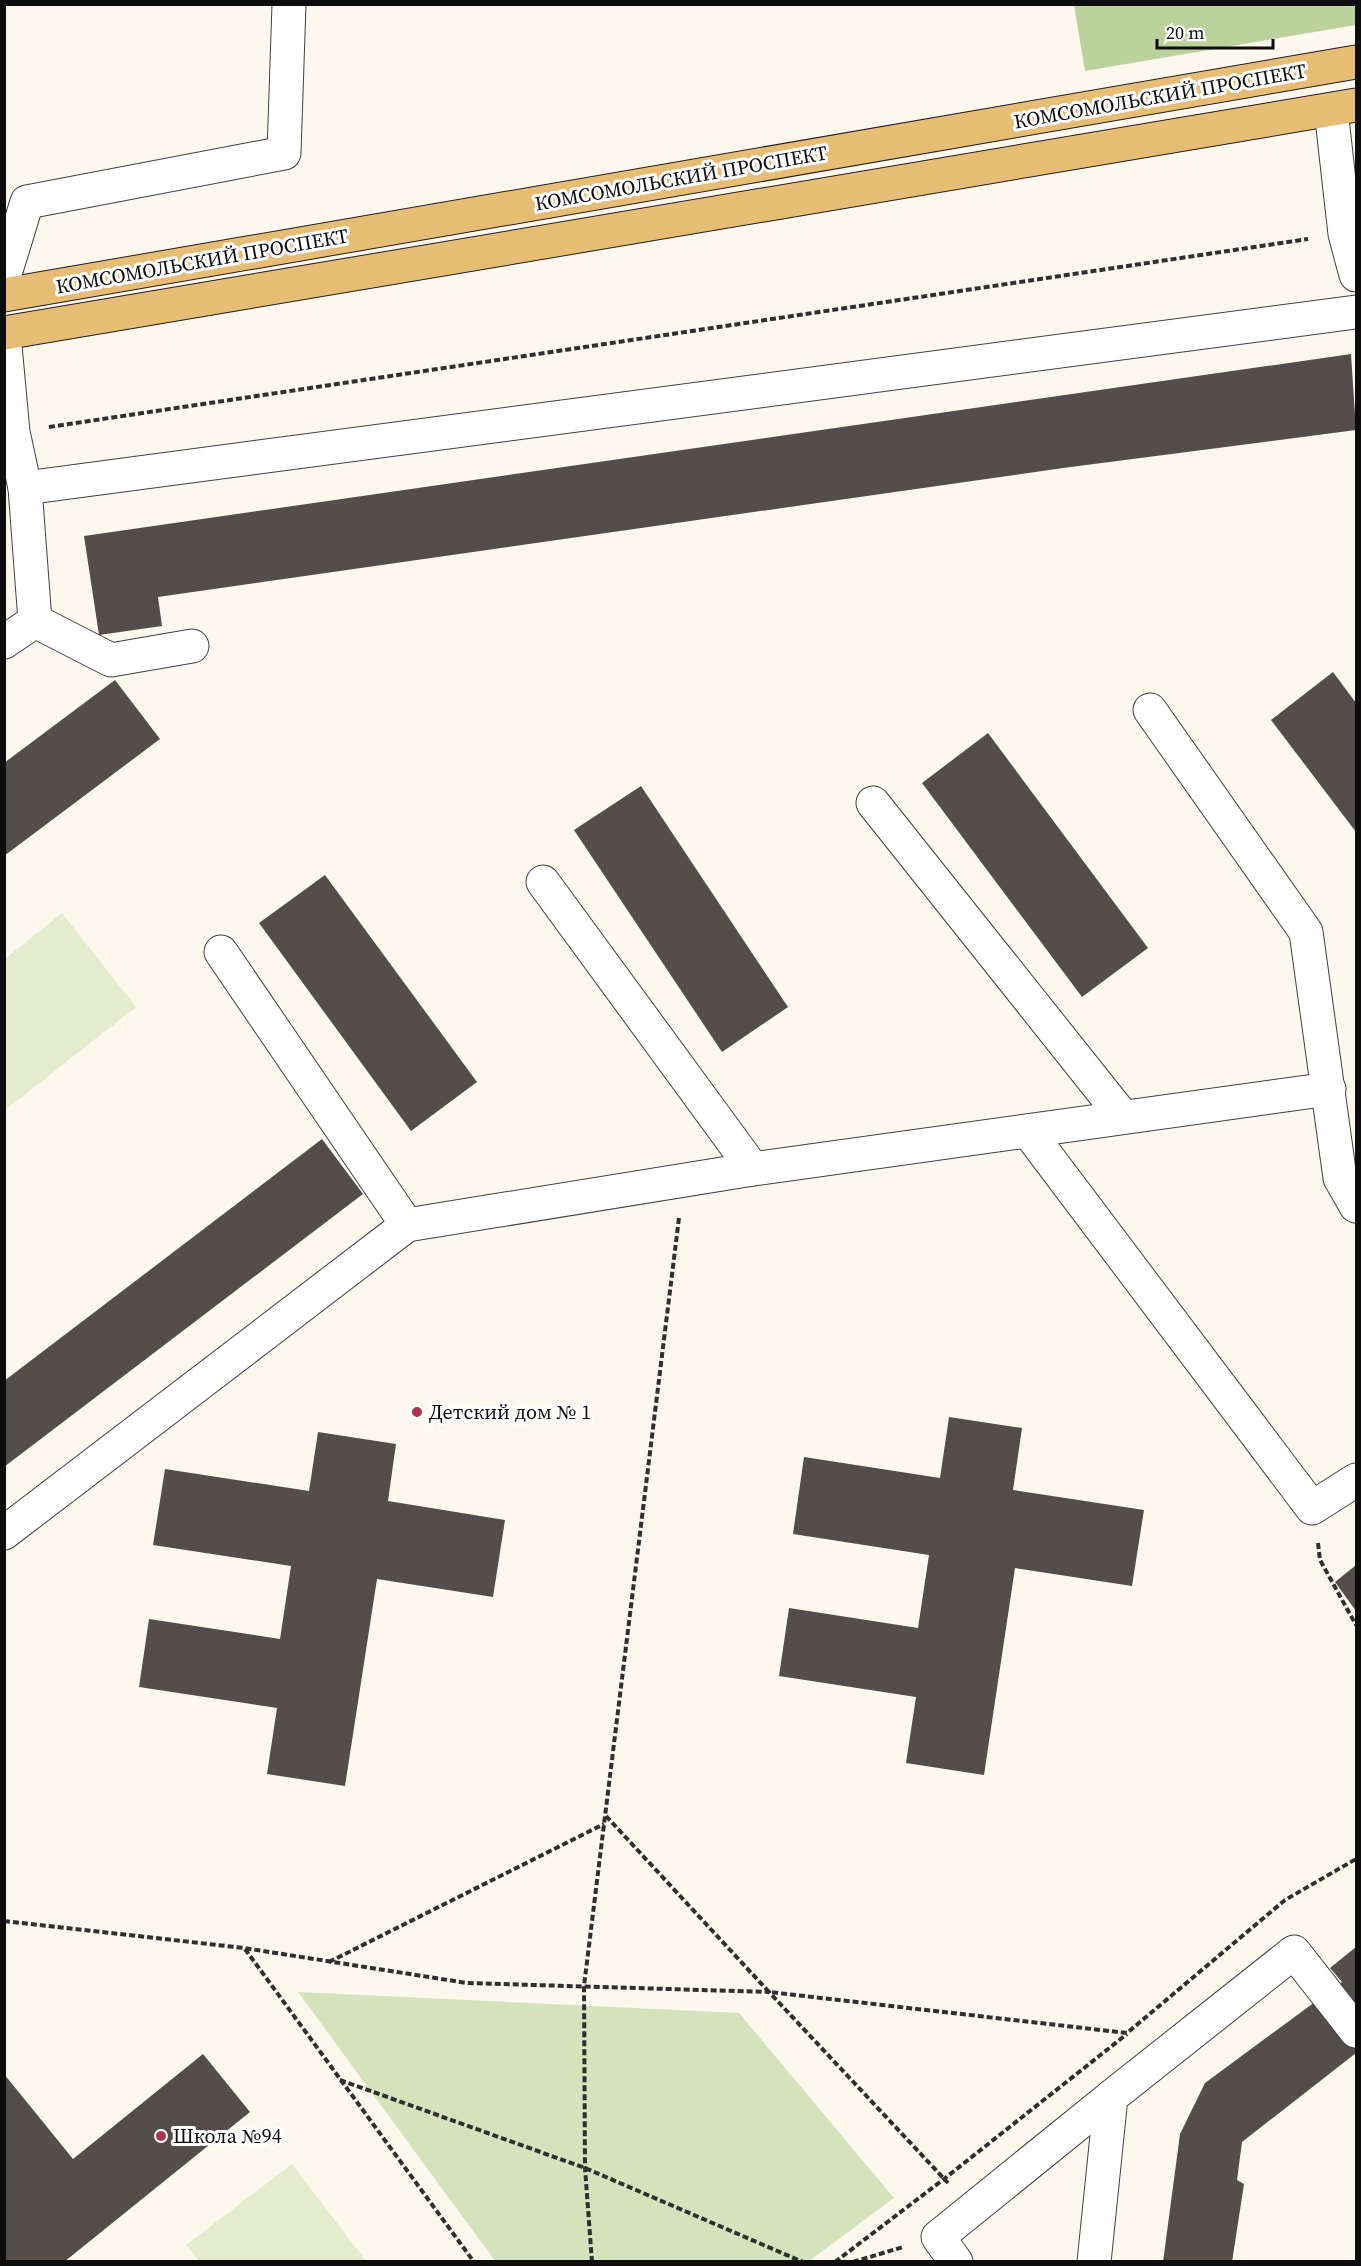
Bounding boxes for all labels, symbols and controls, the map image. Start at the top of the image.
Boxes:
scale bar [1157,12,1272,50]
text: 20 m [1166,20,1204,45]
street label: КОМСОМОЛЬСКИЙ ПРОСПЕКТ [1012,56,1308,136]
street label: КОМСОМОЛЬСКИЙ ПРОСПЕКТ [533,138,829,218]
street label: КОМСОМОЛЬСКИЙ ПРОСПЕКТ [54,221,350,301]
place label: Детский дом № 1 [429,1398,591,1426]
marker: Детский дом № 1 [410,1405,424,1419]
place label: Школа №94 [173,2122,282,2150]
marker: Школа №94 [154,2129,168,2143]

